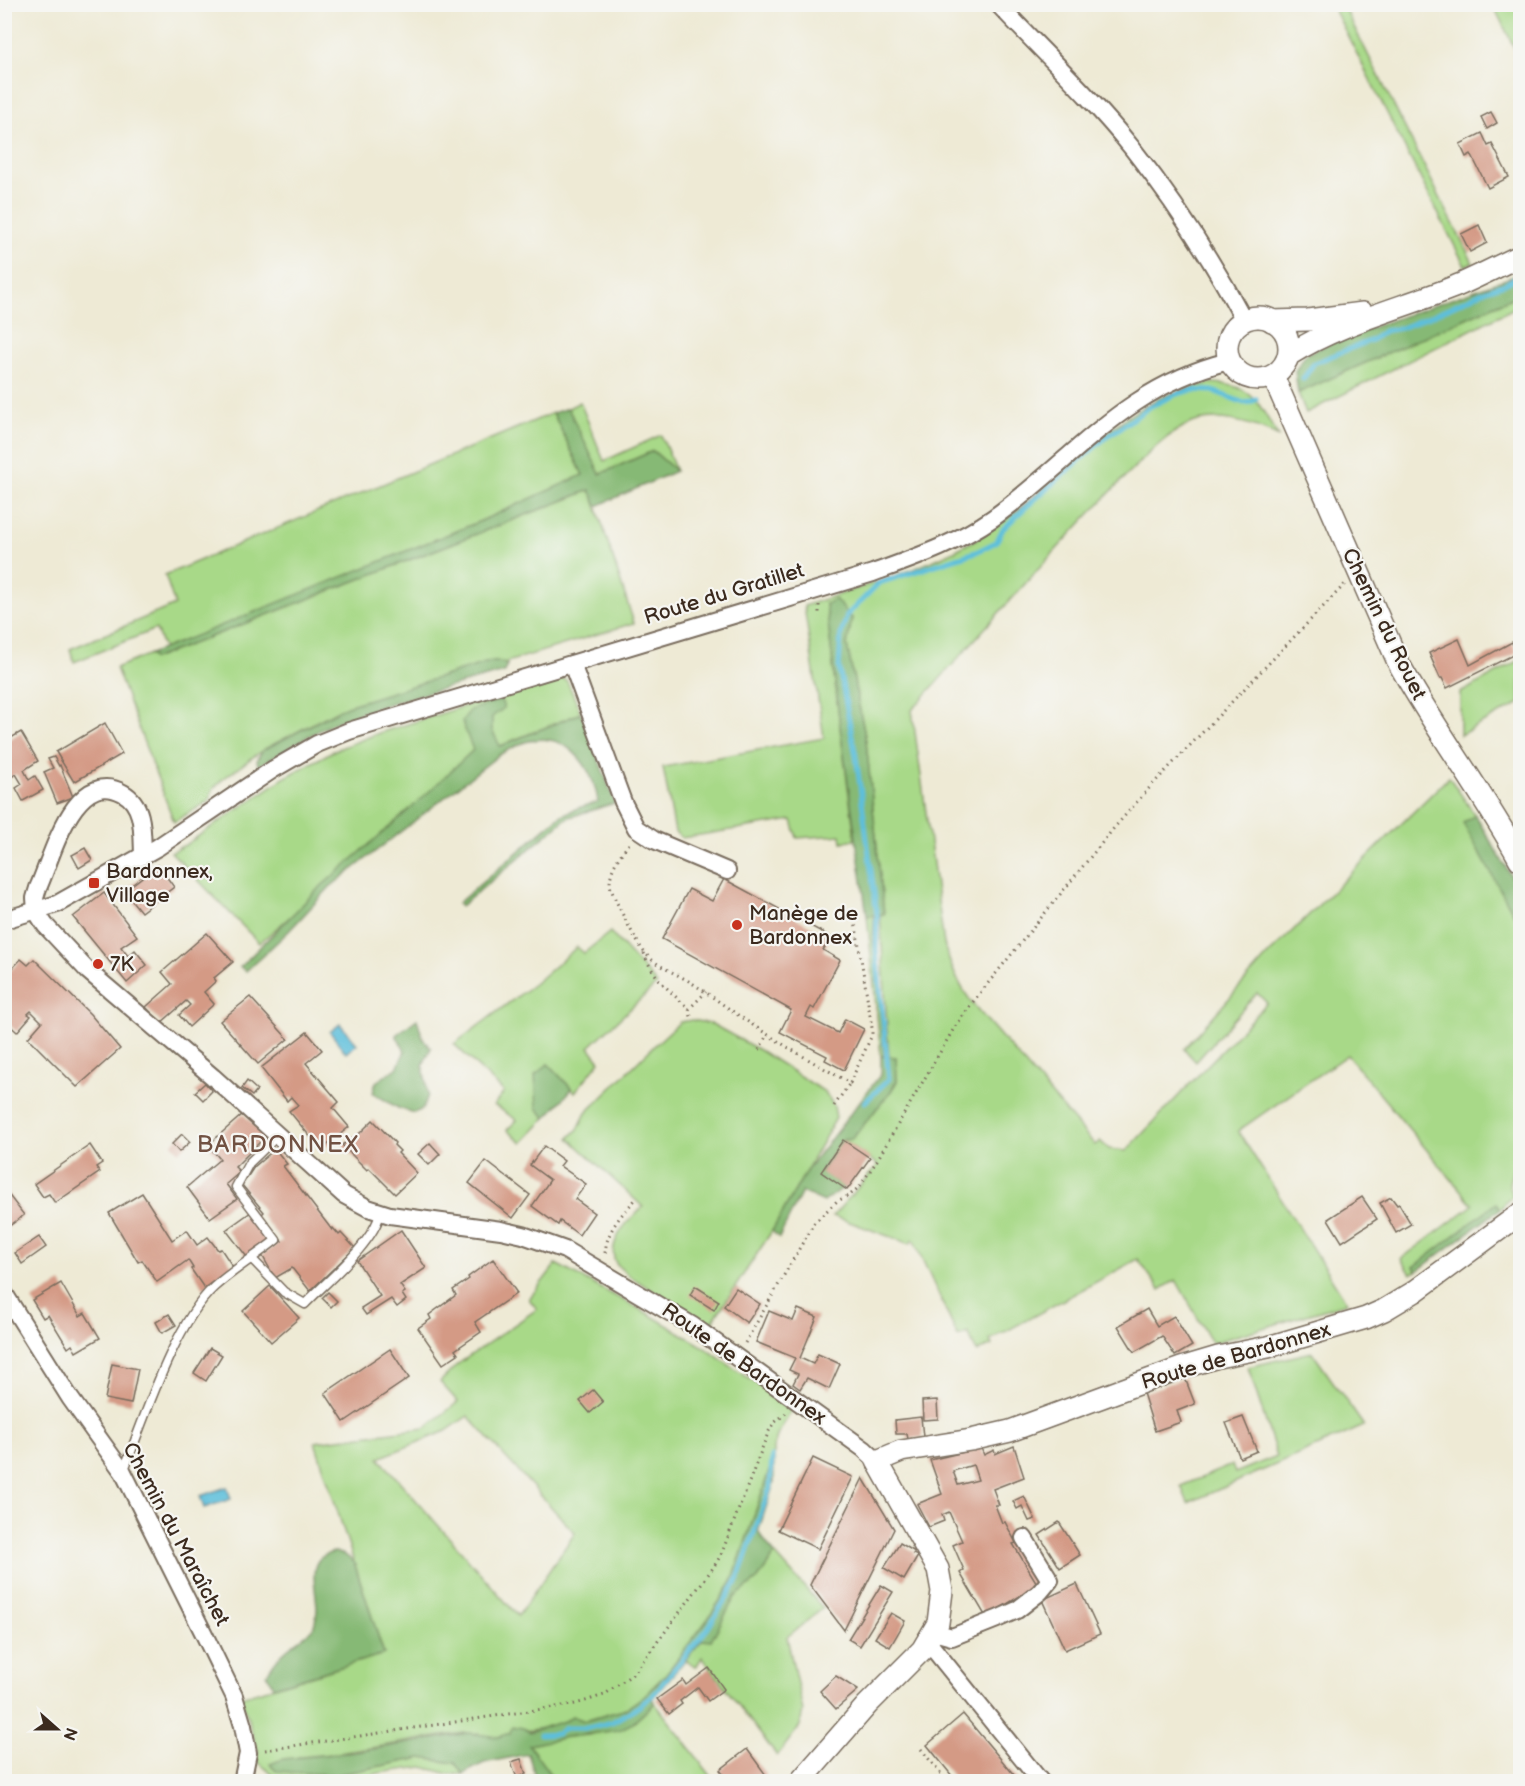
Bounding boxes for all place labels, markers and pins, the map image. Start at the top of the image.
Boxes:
place label: Bardonnex, Village [106,859,213,908]
marker: Bardonnex, Village [87,876,101,890]
place label: Manège de Bardonnex [749,901,858,950]
marker: Manège de Bardonnex [730,918,744,932]
place label: 7K [110,952,134,977]
marker: 7K [91,957,105,971]

